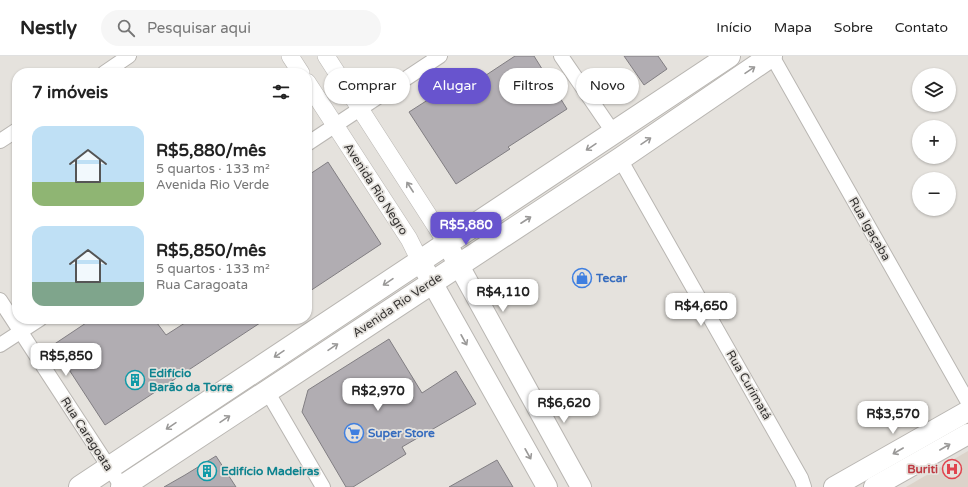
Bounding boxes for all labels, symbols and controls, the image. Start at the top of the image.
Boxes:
search box [101,10,381,46]
text: Nestly [20,17,77,39]
icon: search [115,17,137,39]
text: Pesquisar aqui [147,19,251,37]
text: Início [716,19,752,36]
text: Mapa [774,19,812,36]
text: Sobre [834,19,873,36]
text: Contato [895,19,948,36]
one-way arrow [744,66,755,74]
chip: Comprar [324,68,410,104]
chip: Alugar [418,68,491,104]
chip: Filtros [499,68,568,104]
chip: Novo [576,68,639,104]
map controls [912,68,956,216]
button: layers [912,68,956,112]
icon: filters [270,81,292,103]
text: 7 imóveis [32,82,108,103]
button: + [912,120,956,164]
one-way arrow [640,137,651,145]
text: R$5,880/mês [156,140,266,161]
street label: Avenida Rio Negro [341,140,411,238]
icon: home [64,142,112,190]
one-way arrow [586,143,597,151]
text: 5 quartos · 133 m² [156,161,270,177]
button: − [912,172,956,216]
text: Avenida Rio Verde [156,177,269,193]
one-way arrow [406,181,414,193]
street label: Rua Igaçaba [846,195,894,263]
pin: R$5,880 [429,212,503,246]
one-way arrow [520,216,531,224]
text: R$5,880 [439,217,493,233]
text: R$5,850/mês [156,240,266,261]
icon: home [64,242,112,290]
text: 5 quartos · 133 m² [156,261,270,277]
shop icon: Tecar [571,267,593,289]
street label: Avenida Rio Verde [350,270,444,340]
place label: Tecar [595,271,627,285]
text: Rua Caragoata [156,277,248,293]
one-way arrow [382,278,393,286]
pin: R$4,110 [466,279,540,313]
text: R$4,110 [476,284,530,300]
pin: R$4,650 [664,293,738,327]
text: R$4,650 [674,298,728,314]
one-way arrow [461,334,469,346]
pin: R$5,850 [29,343,103,377]
one-way arrow [327,343,338,351]
text: R$5,850 [39,348,93,364]
street label: Rua Curimatá [723,348,775,422]
one-way arrow [274,350,285,358]
place label: Edifício Barão da Torre [149,366,233,394]
building icon: Edifício Barão da Torre [124,369,146,391]
pin: R$2,970 [341,378,415,412]
text: R$2,970 [351,383,405,399]
pin: R$6,620 [527,390,601,424]
street label: Rua Caragoata [58,395,116,473]
text: R$6,620 [537,395,591,411]
pin: R$3,570 [856,401,930,435]
text: R$3,570 [866,406,920,422]
one-way arrow [219,415,230,423]
supermarket icon: Super Store [343,422,365,444]
one-way arrow [165,423,177,431]
place label: Super Store [368,426,435,441]
one-way arrow [939,443,951,450]
one-way arrow [525,447,532,459]
one-way arrow [892,447,904,455]
hospital icon: Buriti [941,458,963,480]
building icon: Edifício Madeiras [196,460,218,482]
place label: Buriti [907,462,938,476]
place label: Edifício Madeiras [221,464,319,478]

